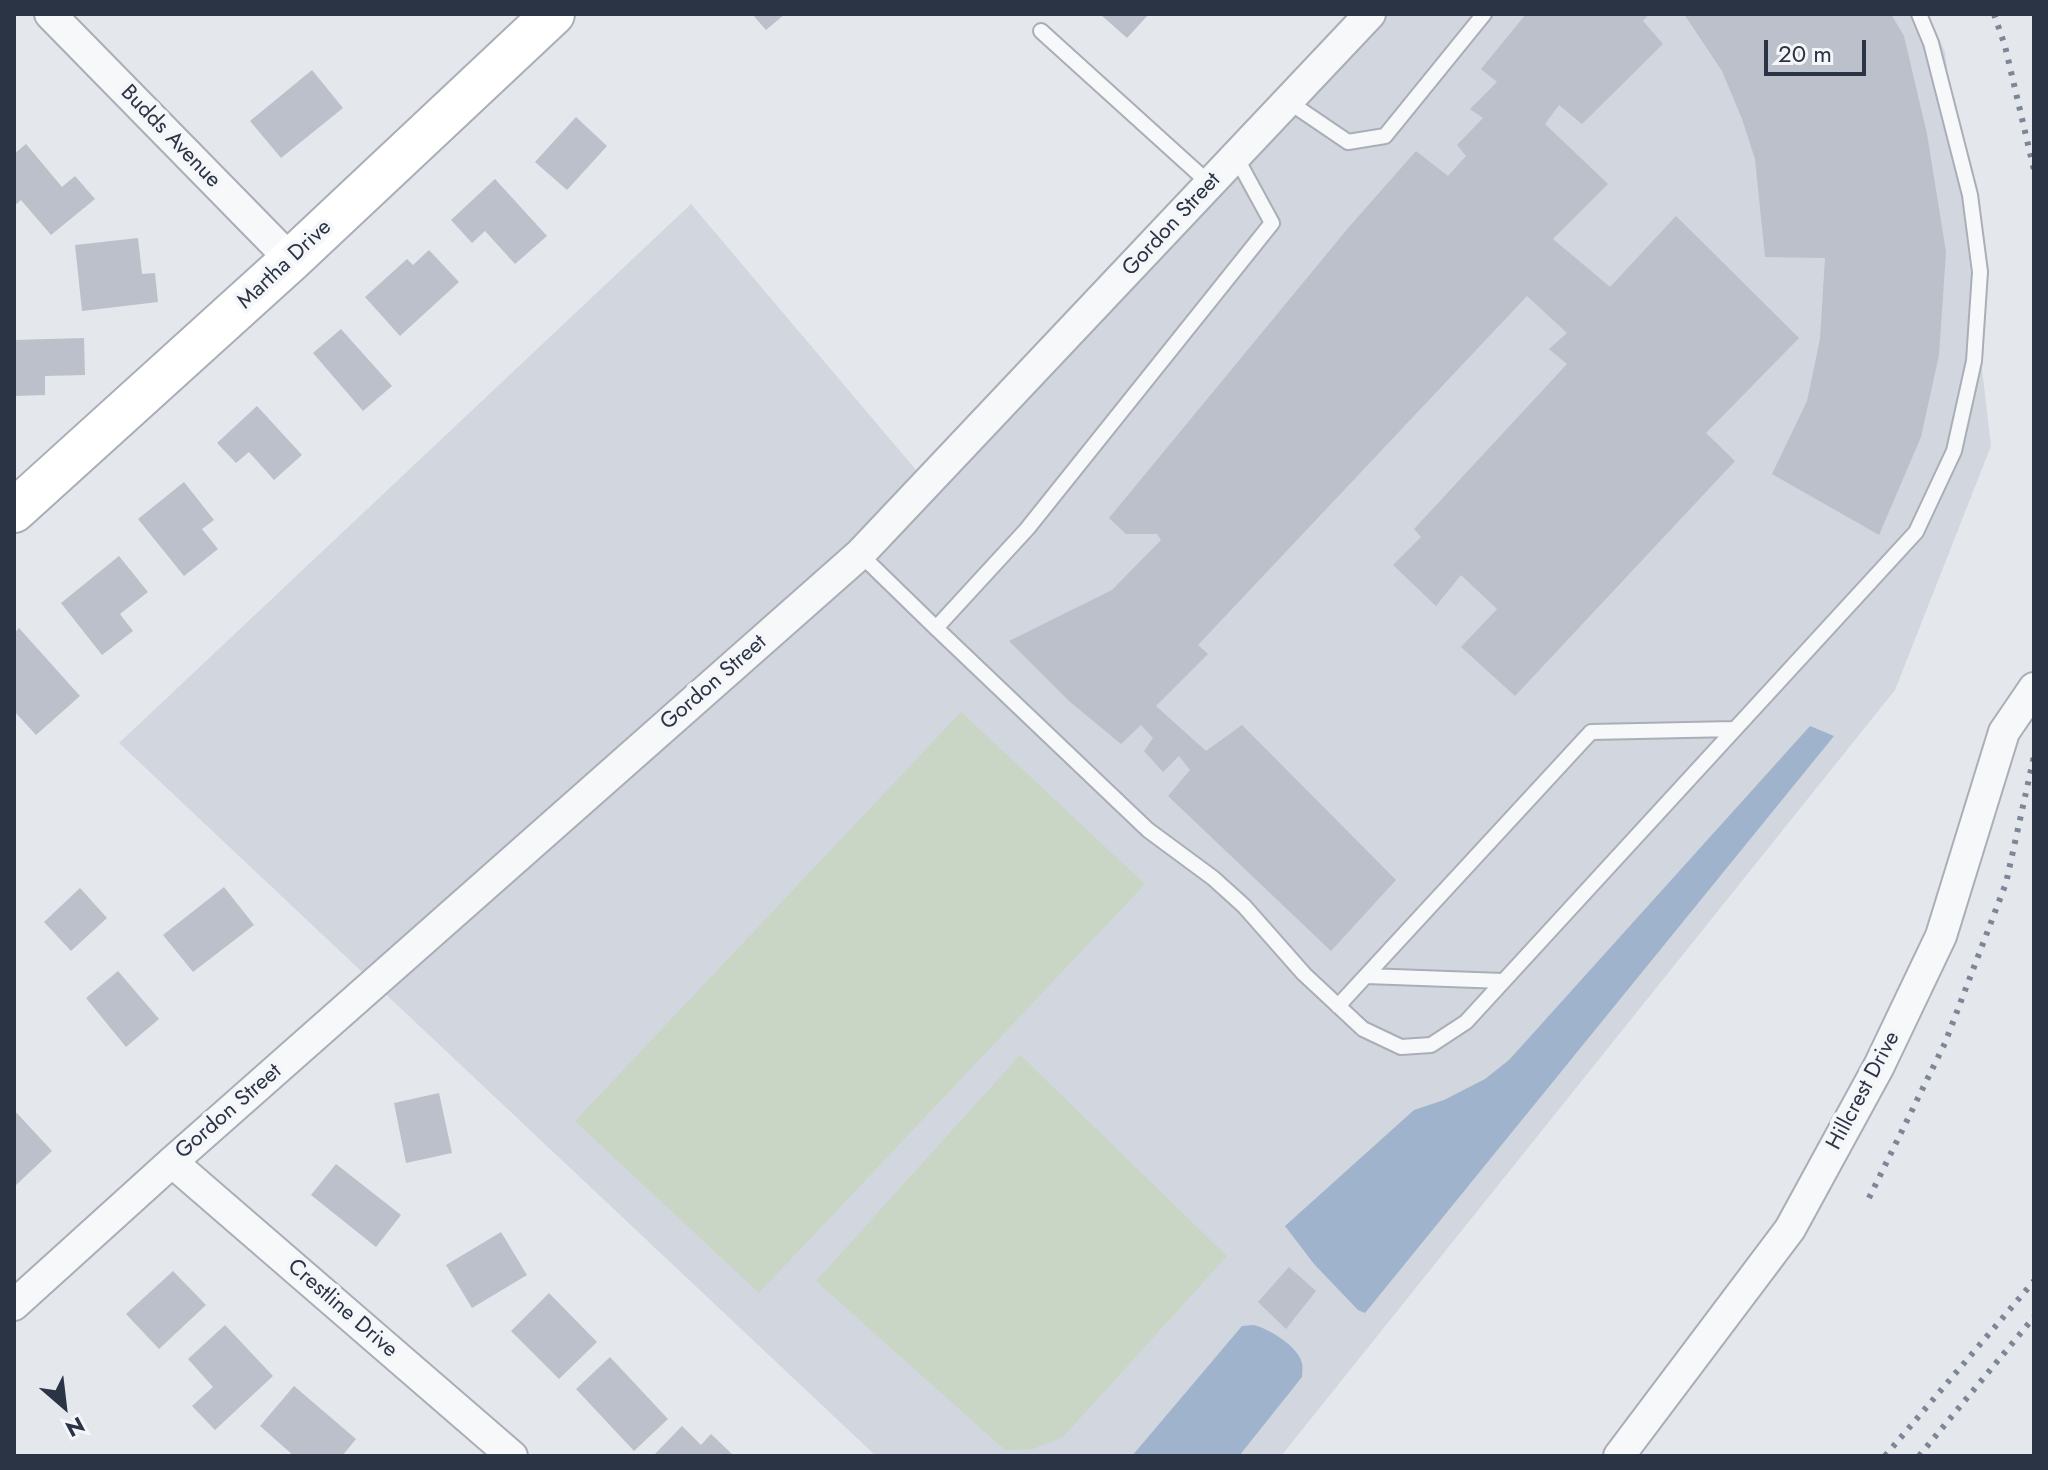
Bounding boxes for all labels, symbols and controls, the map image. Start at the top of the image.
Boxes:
scale bar [1768,24,1870,74]
text: 20 m [1778,36,1832,71]
street label: Budds Avenue [114,80,226,194]
street label: Gordon Street [1117,168,1227,282]
street label: Martha Drive [233,215,337,315]
street label: Gordon Street [656,630,772,736]
street label: Hillcrest Drive [1822,1027,1906,1155]
street label: Gordon Street [171,1059,287,1165]
street label: Crestline Drive [282,1254,402,1364]
north arrow [24,1366,104,1446]
text: N [60,1409,90,1445]

